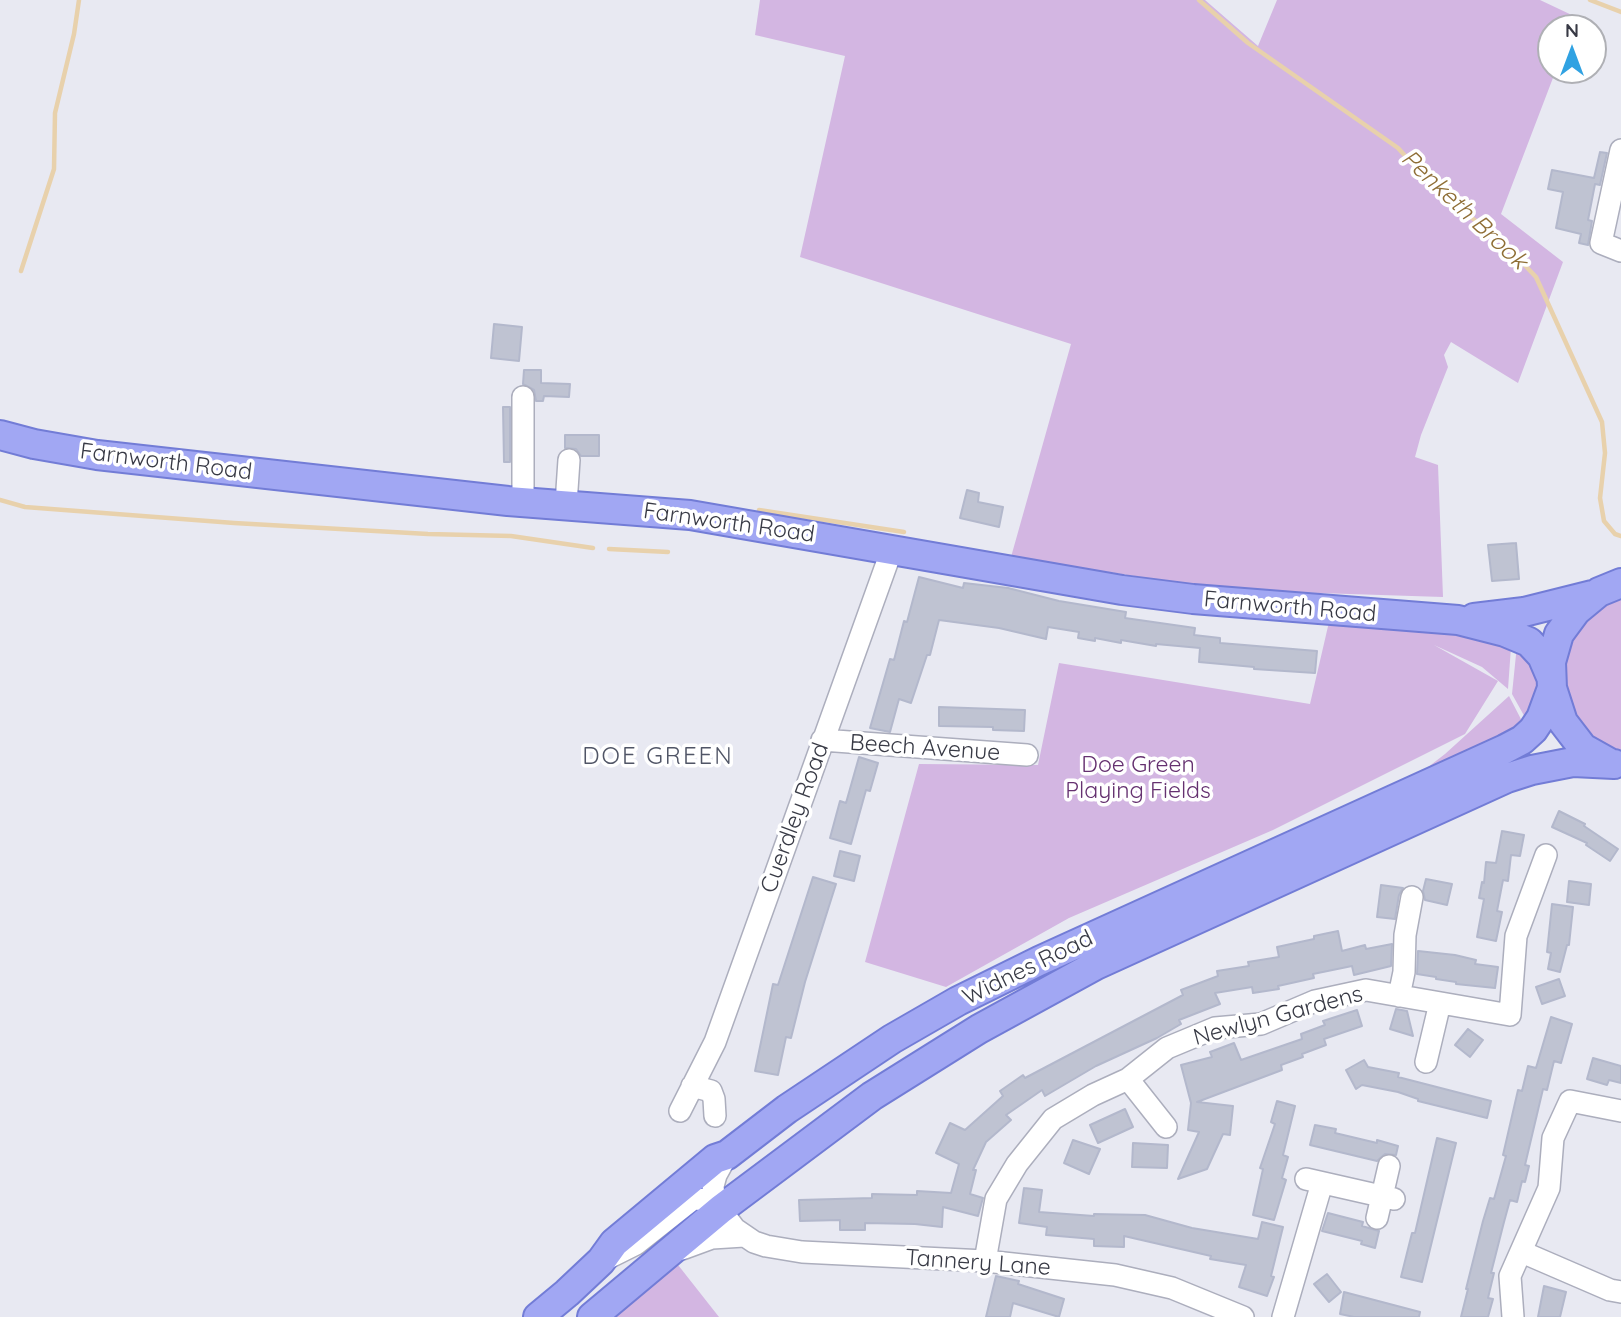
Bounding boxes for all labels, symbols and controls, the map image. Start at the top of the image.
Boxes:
north arrow [1537,14,1607,84]
text: N [1565,18,1579,42]
water label: Penketh Brook [1395,144,1533,276]
street label: Farnworth Road [79,438,253,486]
street label: Farnworth Road [641,497,817,549]
street label: Farnworth Road [1203,586,1377,628]
street label: Beech Avenue [849,729,1001,767]
street label: Cuerdley Road [755,739,835,897]
district label: DOE GREEN [583,743,733,771]
park label: Doe Green Playing Fields [1065,751,1211,805]
street label: Widnes Road [958,925,1098,1011]
street label: Newlyn Gardens [1190,980,1366,1052]
street label: Tannery Lane [904,1244,1052,1282]

